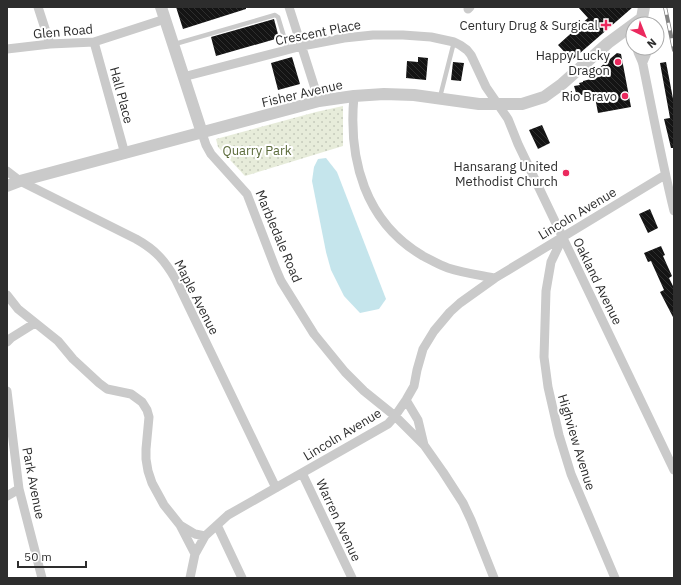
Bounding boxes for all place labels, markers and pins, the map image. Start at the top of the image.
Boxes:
place label: Century Drug & Surgical [460,17,598,34]
marker: Century Drug & Surgical [601,20,611,30]
place label: Happy Lucky Dragon [536,47,611,79]
marker: Happy Lucky Dragon [613,57,623,67]
place label: Rio Bravo [561,88,617,105]
marker: Rio Bravo [620,91,630,101]
place label: Hansarang United Methodist Church [454,158,558,190]
marker: Hansarang United Methodist Church [561,168,571,178]

